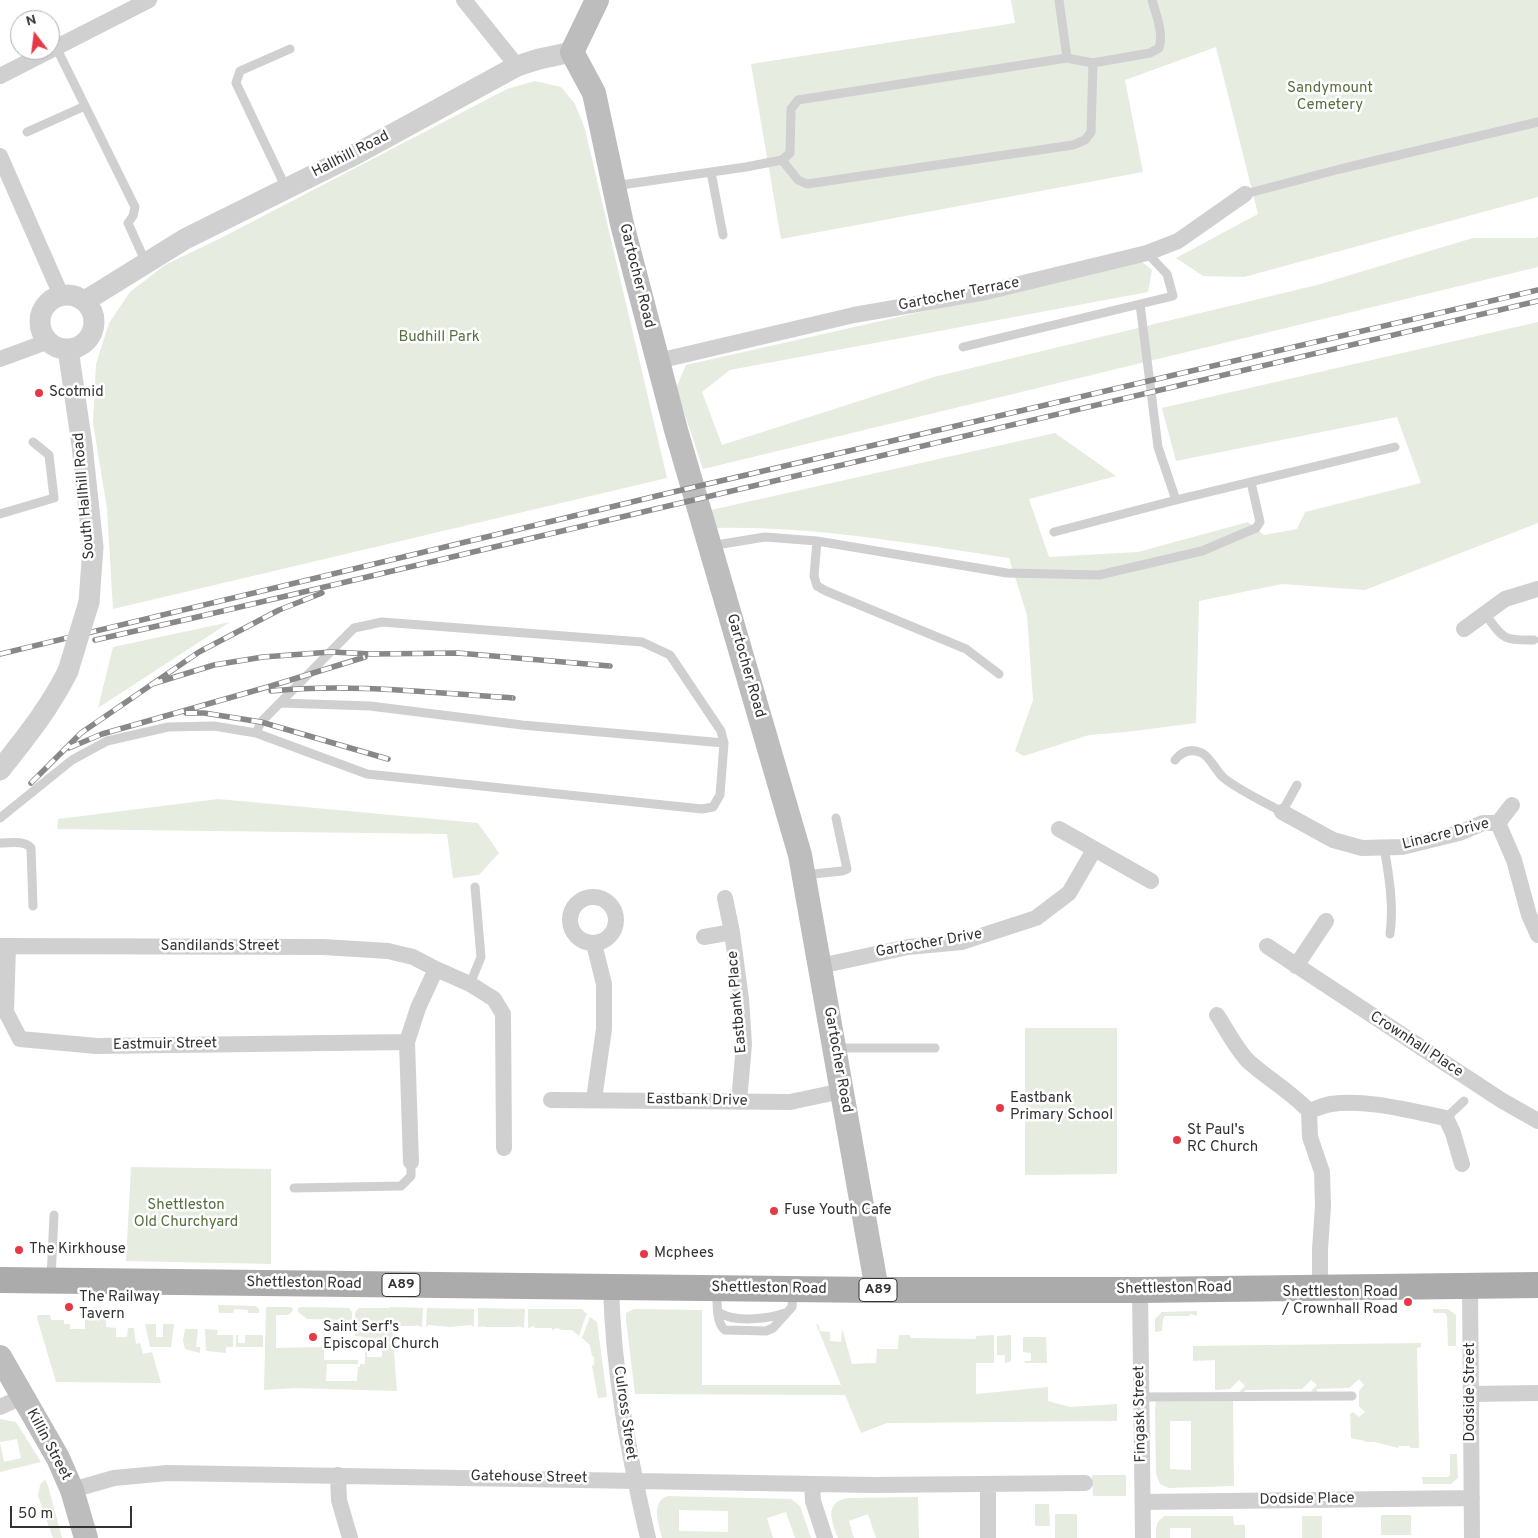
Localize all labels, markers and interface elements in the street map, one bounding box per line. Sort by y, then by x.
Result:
north arrow [10,10,60,60]
text: N [24,11,38,31]
park label: Sandymount Cemetery [1287,80,1373,115]
street label: Hallhill Road [309,128,393,182]
street label: Gartocher Road [614,222,658,330]
street label: Gartocher Terrace [897,274,1021,316]
park label: Budhill Park [398,329,480,347]
place label: Scotmid [49,384,104,402]
marker: Scotmid [33,387,45,399]
street label: South Hallhill Road [70,432,100,560]
street label: Gartocher Road [722,612,768,720]
street label: Linacre Drive [1401,816,1491,854]
street label: Gartocher Drive [874,926,984,962]
street label: Sandilands Street [161,938,279,956]
street label: Eastbank Place [725,950,751,1054]
street label: Gartocher Road [819,1006,855,1114]
street label: Crownhall Place [1366,1008,1466,1082]
street label: Eastmuir Street [113,1035,217,1055]
place label: Eastbank Primary School [1010,1090,1113,1125]
street label: Eastbank Drive [646,1091,748,1111]
marker: Eastbank Primary School [994,1102,1006,1114]
place label: St Paul's RC Church [1187,1122,1258,1157]
marker: St Paul's RC Church [1171,1134,1183,1146]
park label: Shettleston Old Churchyard [134,1197,238,1232]
place label: Fuse Youth Cafe [784,1202,891,1220]
marker: Fuse Youth Cafe [768,1205,780,1217]
place label: The Kirkhouse [29,1241,126,1259]
marker: The Kirkhouse [13,1244,25,1256]
place label: Mcphees [654,1245,714,1263]
marker: Mcphees [638,1248,650,1260]
street label: Shettleston Road [246,1274,362,1294]
road number: A89 [382,1274,420,1296]
road number: A89 [859,1278,897,1302]
street label: Shettleston Road [711,1279,827,1299]
street label: Shettleston Road [1116,1279,1232,1299]
place label: Shettleston Road / Crownhall Road [1282,1284,1398,1319]
place label: The Railway Tavern [79,1289,160,1324]
marker: Shettleston Road / Crownhall Road [1402,1296,1414,1308]
marker: The Railway Tavern [63,1301,75,1313]
place label: Saint Serf's Episcopal Church [323,1319,439,1354]
marker: Saint Serf's Episcopal Church [307,1331,319,1343]
street label: Dodside Street [1462,1342,1480,1442]
street label: Culross Street [609,1365,639,1461]
street label: Fingask Street [1131,1365,1151,1463]
street label: Killin Street [22,1406,74,1484]
street label: Gatehouse Street [470,1468,588,1488]
street label: Dodside Place [1259,1490,1355,1510]
scale bar [12,1496,135,1528]
text: 50 m [18,1505,53,1524]

